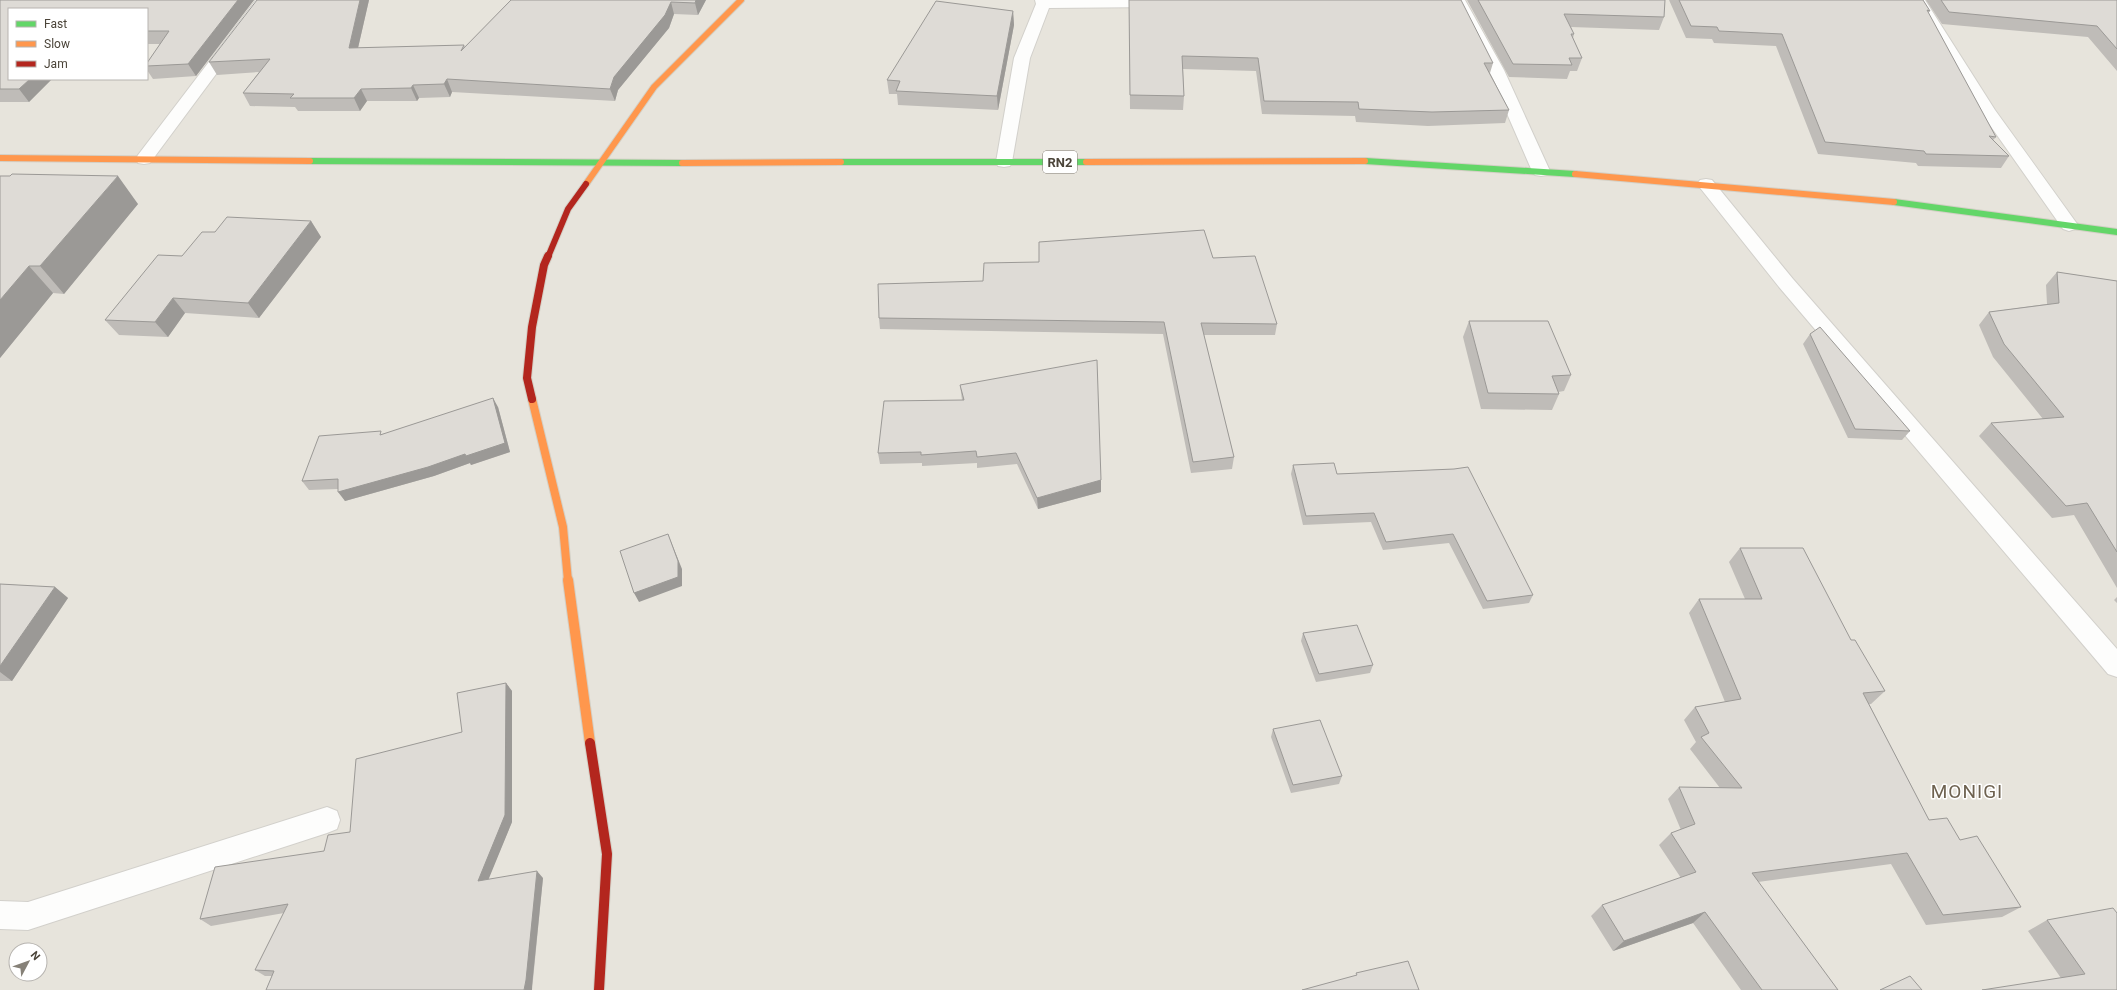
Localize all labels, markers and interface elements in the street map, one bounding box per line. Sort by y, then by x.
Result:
legend [8,8,148,80]
text: Fast [44,17,67,31]
text: Slow [44,37,70,51]
text: Jam [44,57,68,71]
road number: RN2 [1043,151,1077,173]
district label: MONIGI [1931,780,2003,803]
north arrow [8,942,48,982]
text: N [28,949,43,963]

